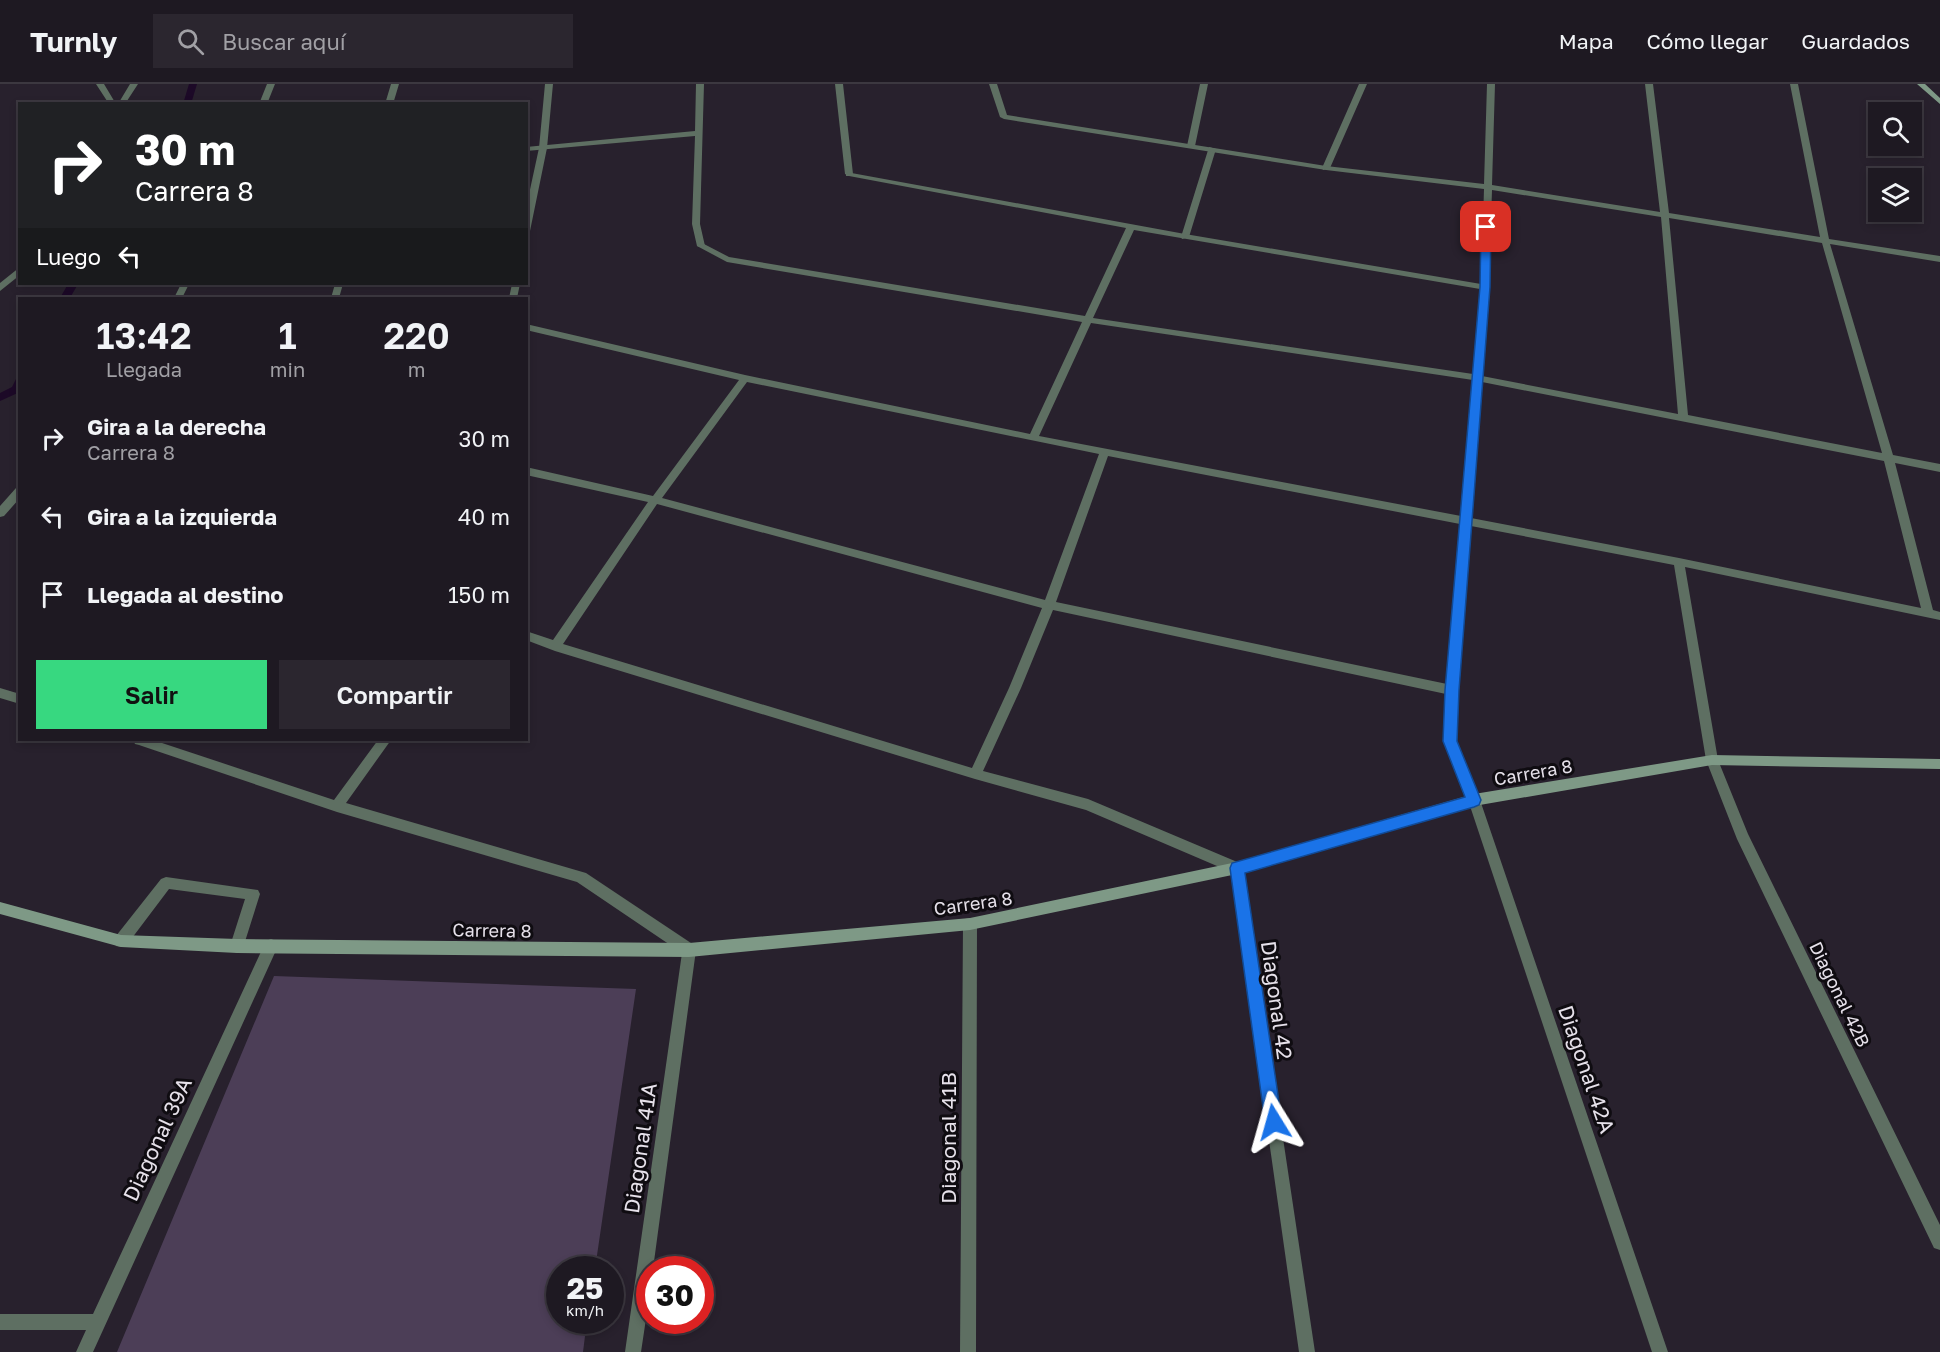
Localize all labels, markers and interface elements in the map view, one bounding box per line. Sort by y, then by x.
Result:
search box [153,14,573,68]
text: Turnly [30,25,117,58]
icon: search [174,25,207,58]
text: Buscar aquí [222,28,346,55]
text: Mapa [1559,28,1614,54]
text: Cómo llegar [1647,28,1768,54]
text: Guardados [1801,28,1910,54]
map controls [1868,102,1922,222]
button: search [1868,102,1922,156]
text: 30 m [135,124,235,174]
icon: right [36,126,114,204]
button: layers [1868,168,1922,222]
text: Carrera 8 [135,175,254,207]
pin [1460,201,1511,252]
icon: arrive [1469,210,1502,243]
icon: left [113,240,146,273]
text: Luego [36,243,101,270]
text: 13:42 [96,314,192,357]
text: 1 [278,314,297,357]
text: 220 [384,314,450,357]
text: Llegada [106,357,182,381]
text: min [270,357,305,381]
text: m [408,357,425,381]
text: Gira a la derecha [87,413,266,440]
icon: right [36,422,69,455]
text: 30 m [459,425,510,452]
text: Carrera 8 [87,440,175,464]
icon: left [36,500,69,533]
text: Gira a la izquierda [87,503,277,530]
text: 40 m [458,503,510,530]
icon: arrive [36,578,69,611]
text: Llegada al destino [87,581,284,608]
text: 150 m [448,581,510,608]
button: Salir [36,660,267,729]
button: Compartir [279,660,510,729]
street label: Carrera 8 [1492,754,1574,790]
street label: Carrera 8 [932,887,1014,919]
street label: Carrera 8 [452,918,532,942]
street label: Diagonal 42B [1805,938,1875,1050]
street label: Diagonal 42 [1256,939,1298,1061]
street label: Diagonal 42A [1553,1002,1621,1136]
street label: Diagonal 41B [935,1072,961,1204]
street label: Diagonal 39A [117,1073,197,1205]
street label: Diagonal 41A [618,1081,662,1215]
position arrow [1242,1090,1306,1154]
speed limit sign: 30 [636,1256,714,1334]
text: 25 [567,1270,603,1306]
text: km/h [566,1301,604,1319]

